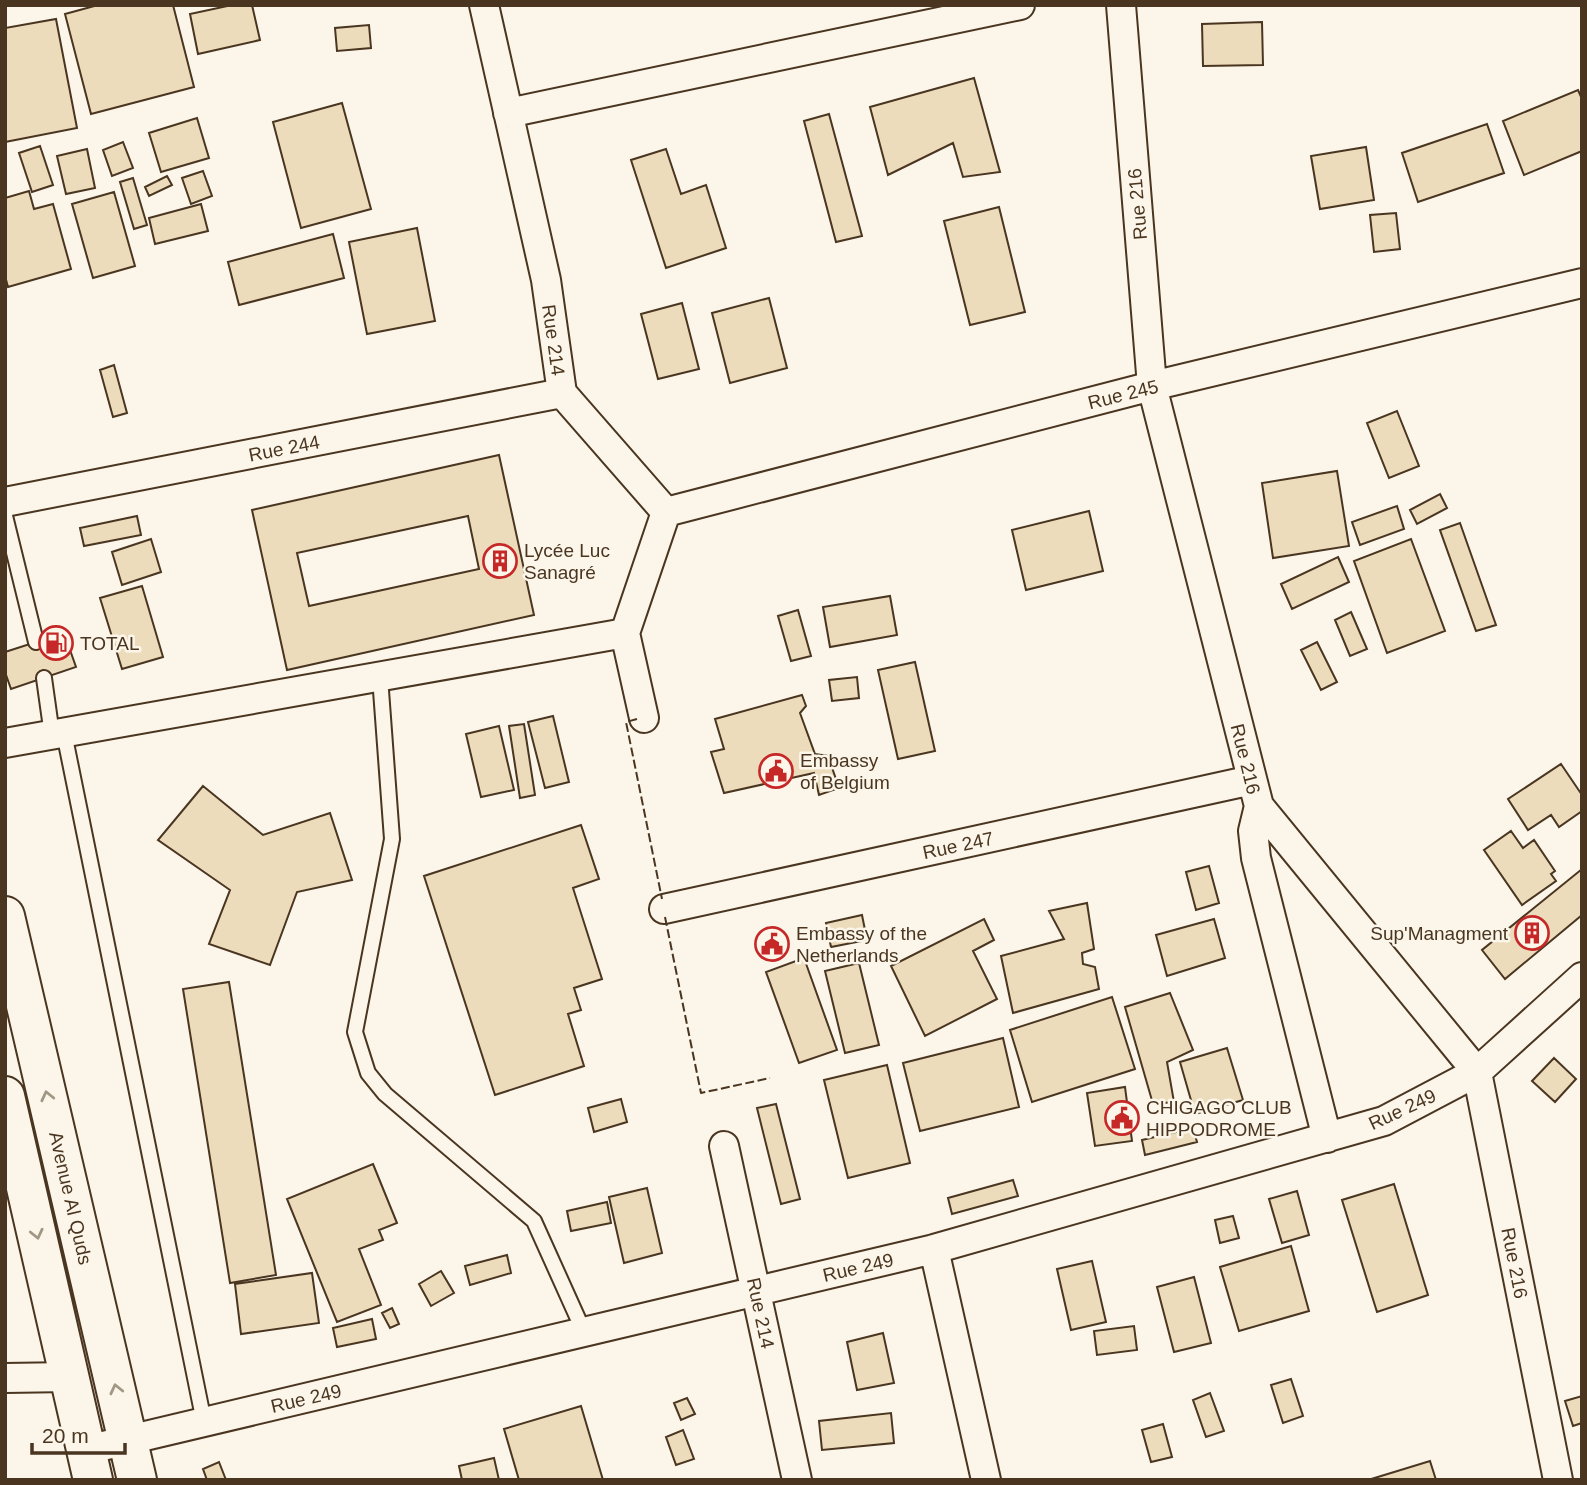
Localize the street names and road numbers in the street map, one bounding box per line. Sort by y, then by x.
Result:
street label: Rue 216 [1124,167,1151,241]
street label: Rue 214 [538,303,569,378]
street label: Rue 245 [1086,376,1161,413]
street label: Rue 244 [247,431,322,466]
street label: Rue 216 [1227,722,1264,797]
street label: Rue 247 [921,828,995,863]
street label: Rue 249 [1365,1085,1439,1134]
street label: Avenue Al Quds [45,1130,96,1267]
street label: Rue 216 [1497,1226,1532,1300]
street label: Rue 249 [821,1249,895,1286]
street label: Rue 214 [743,1276,778,1351]
street label: Rue 249 [269,1380,343,1417]

